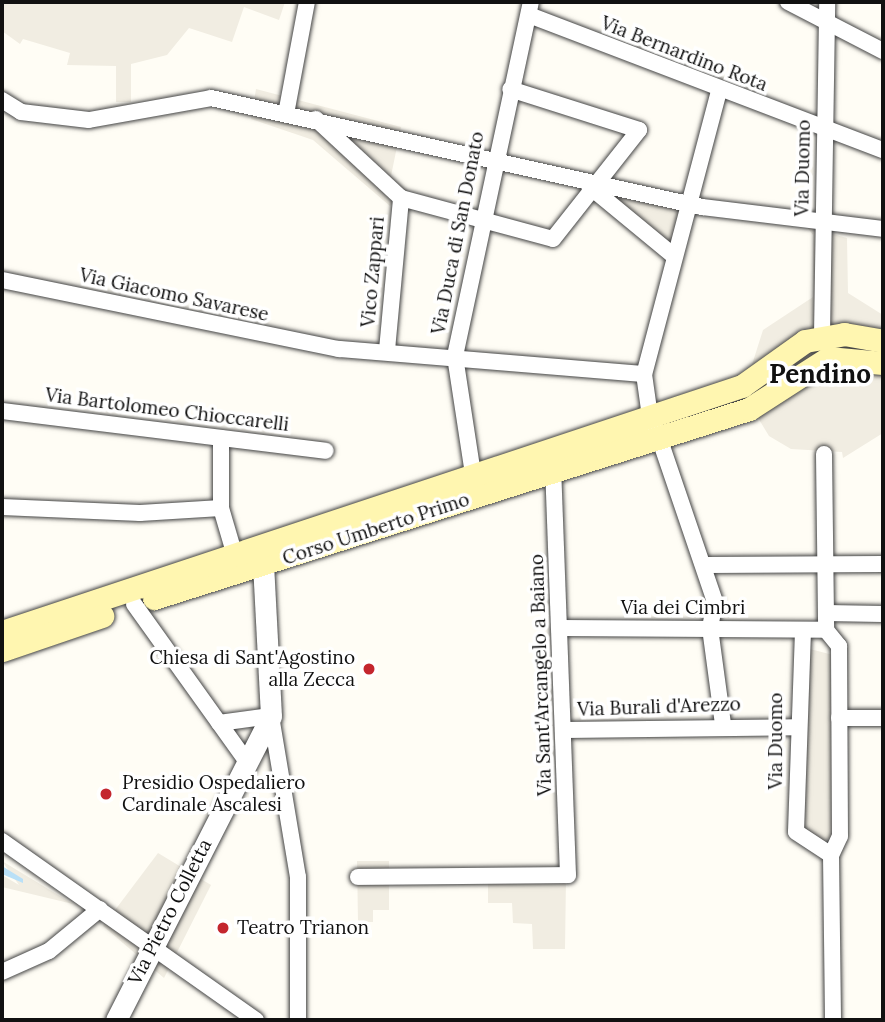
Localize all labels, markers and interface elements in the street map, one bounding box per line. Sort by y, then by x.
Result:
street label: Via Bernardino Rota [598,12,770,96]
street label: Via Duomo [791,119,815,217]
street label: Via Duca di San Donato [427,130,489,336]
street label: Vico Zappari [357,216,389,328]
street label: Via Giacomo Savarese [77,264,271,326]
district label: Pendino [769,358,871,390]
street label: Via Bartolomeo Chioccarelli [44,384,290,436]
street label: Corso Umberto Primo [280,488,472,570]
street label: Via Sant'Arcangelo a Baiano [525,554,557,796]
street label: Via dei Cimbri [621,597,745,619]
place label: Chiesa di Sant'Agostino alla Zecca [150,647,355,691]
marker: Chiesa di Sant'Agostino alla Zecca [361,661,377,677]
street label: Via Burali d'Arezzo [577,693,741,721]
street label: Via Duomo [765,693,787,789]
place label: Presidio Ospedaliero Cardinale Ascalesi [122,772,305,816]
marker: Presidio Ospedaliero Cardinale Ascalesi [96,784,116,804]
street label: Via Pietro Colletta [123,835,217,989]
place label: Teatro Trianon [237,917,369,939]
marker: Teatro Trianon [215,920,231,936]

